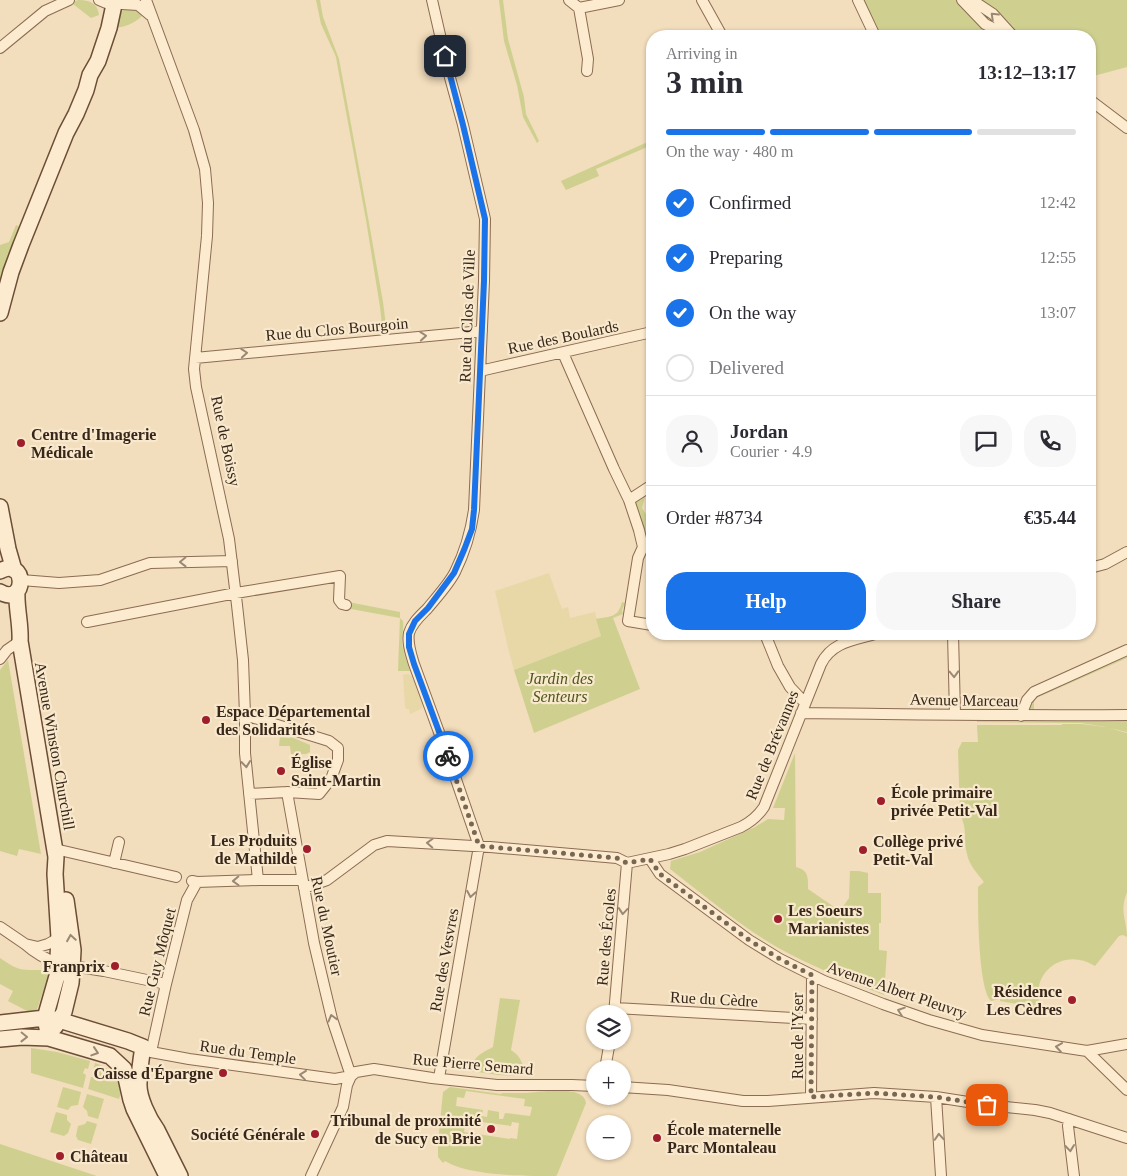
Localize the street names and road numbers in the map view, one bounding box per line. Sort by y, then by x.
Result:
street label: Rue du Clos de Ville [456,249,478,383]
street label: Rue du Clos Bourgoin [265,314,409,345]
street label: Rue des Boulards [506,317,620,357]
street label: Rue de Boissy [207,394,244,488]
street label: Avenue Winston Churchill [32,661,78,832]
street label: Rue de Brévannes [742,688,802,802]
street label: Avenue Marceau [910,691,1018,709]
street label: Rue du Moutier [308,875,346,978]
street label: Rue des Écoles [592,887,619,986]
street label: Rue Guy Môquet [135,906,180,1018]
street label: Rue des Vesvres [427,907,461,1013]
street label: Avenue Albert Pleuvry [825,958,969,1023]
street label: Rue du Cèdre [670,988,758,1010]
street label: Rue de l'Yser [789,992,806,1079]
street label: Rue du Temple [199,1037,297,1068]
street label: Rue Pierre Semard [412,1050,534,1078]

